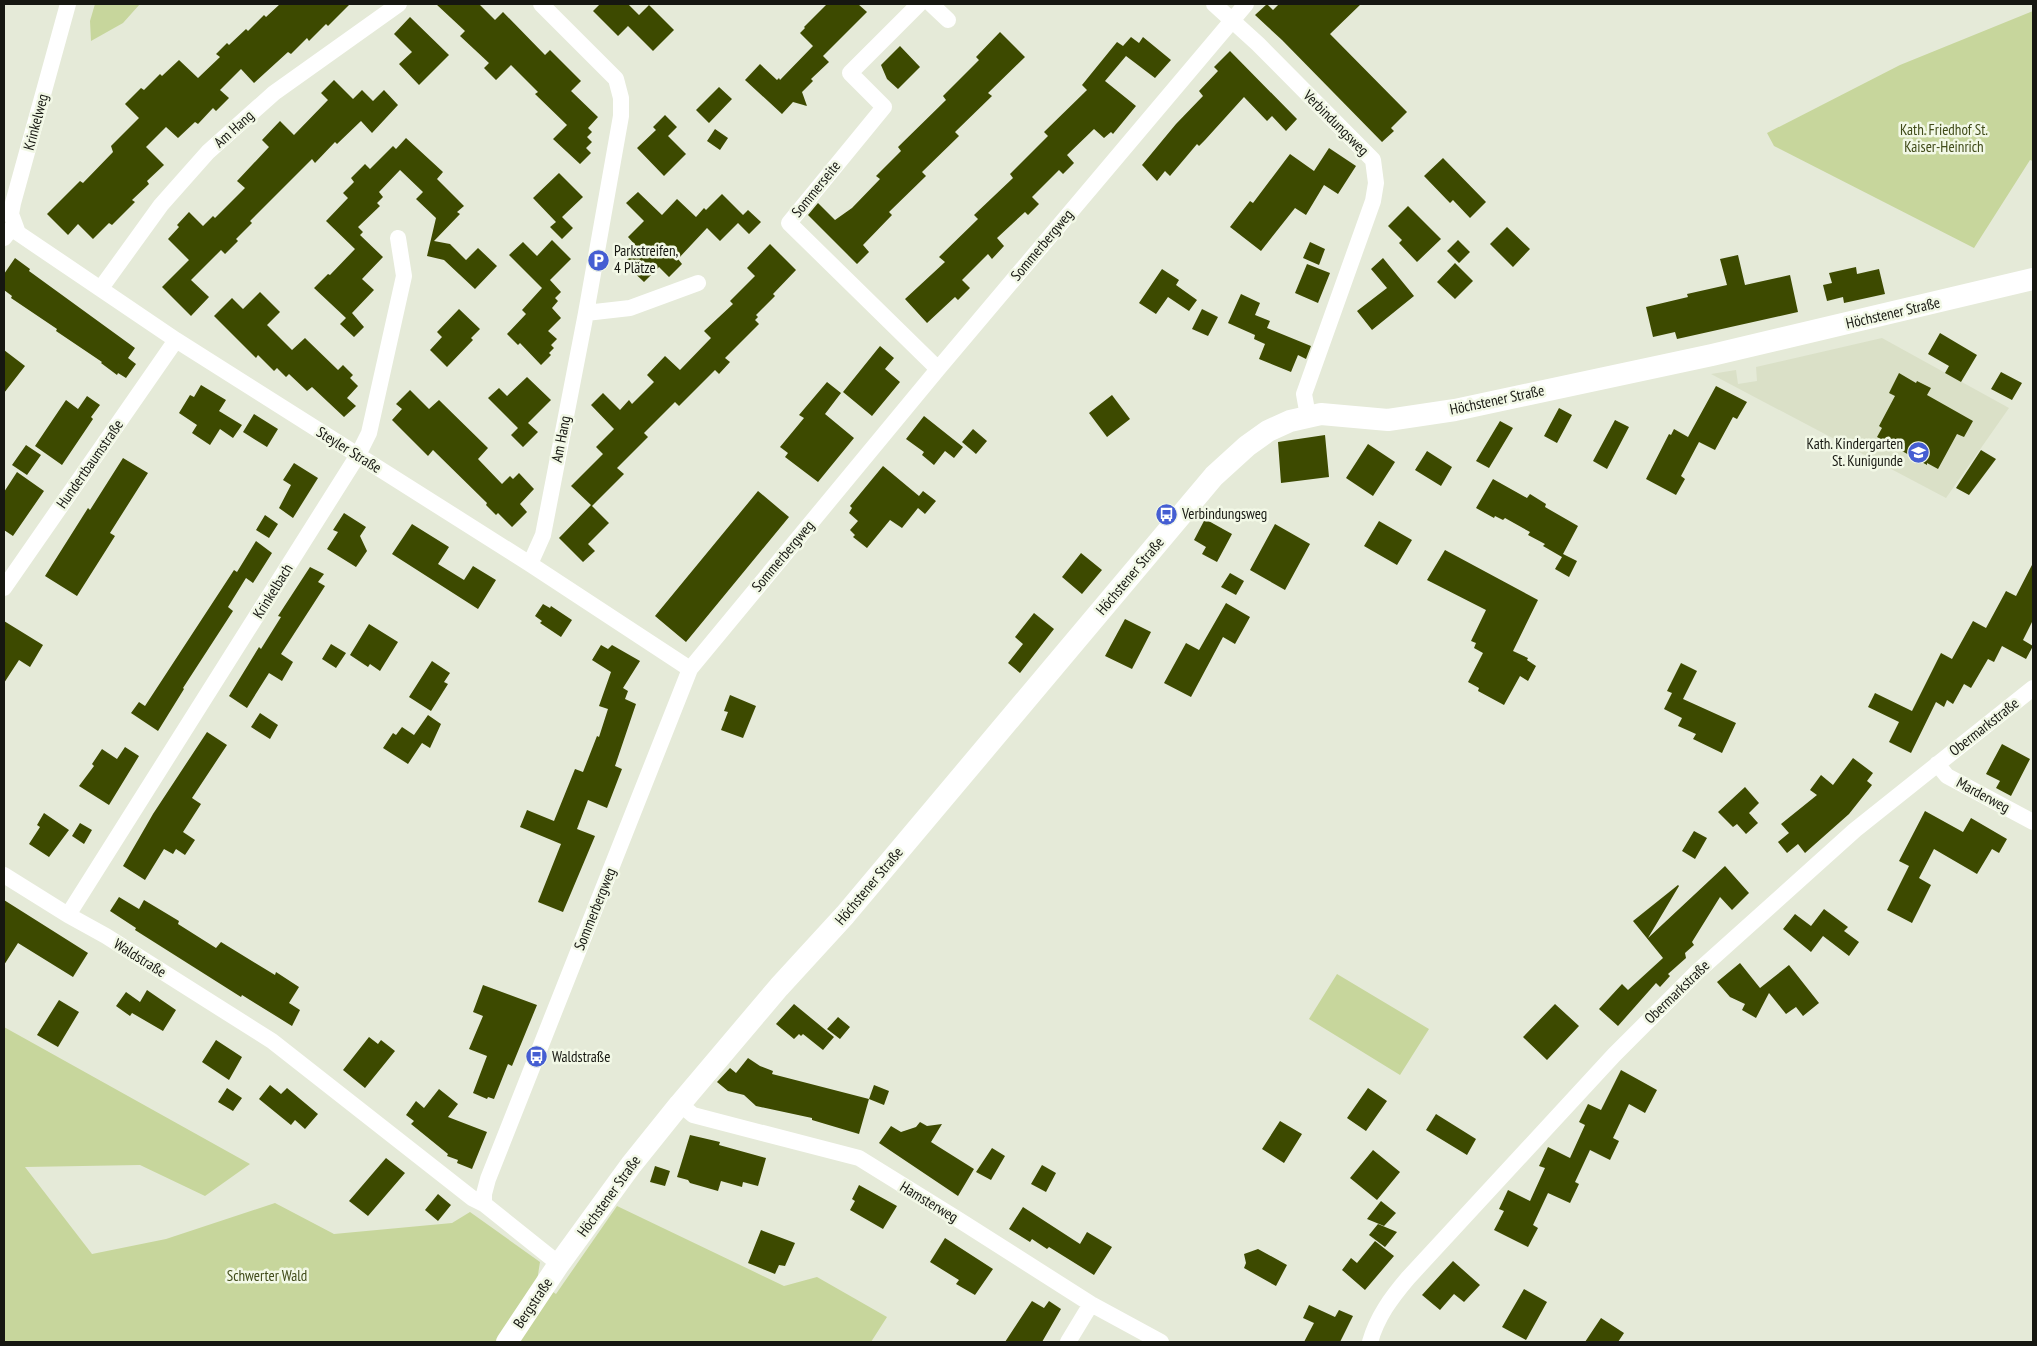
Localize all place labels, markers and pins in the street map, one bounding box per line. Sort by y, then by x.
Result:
place label: Parkstreifen, 4 Plätze [614,241,679,277]
parking icon: Parkstreifen, 4 Plätze [586,248,610,272]
place label: Kath. Kindergarten St. Kunigunde [1807,434,1903,470]
school or university icon: Kath. Kindergarten St. Kunigunde [1907,441,1931,465]
bus stop icon: Verbindungsweg [1154,502,1178,526]
place label: Verbindungsweg [1181,504,1267,523]
bus stop icon: Waldstraße [524,1045,548,1069]
place label: Waldstraße [552,1047,610,1066]

